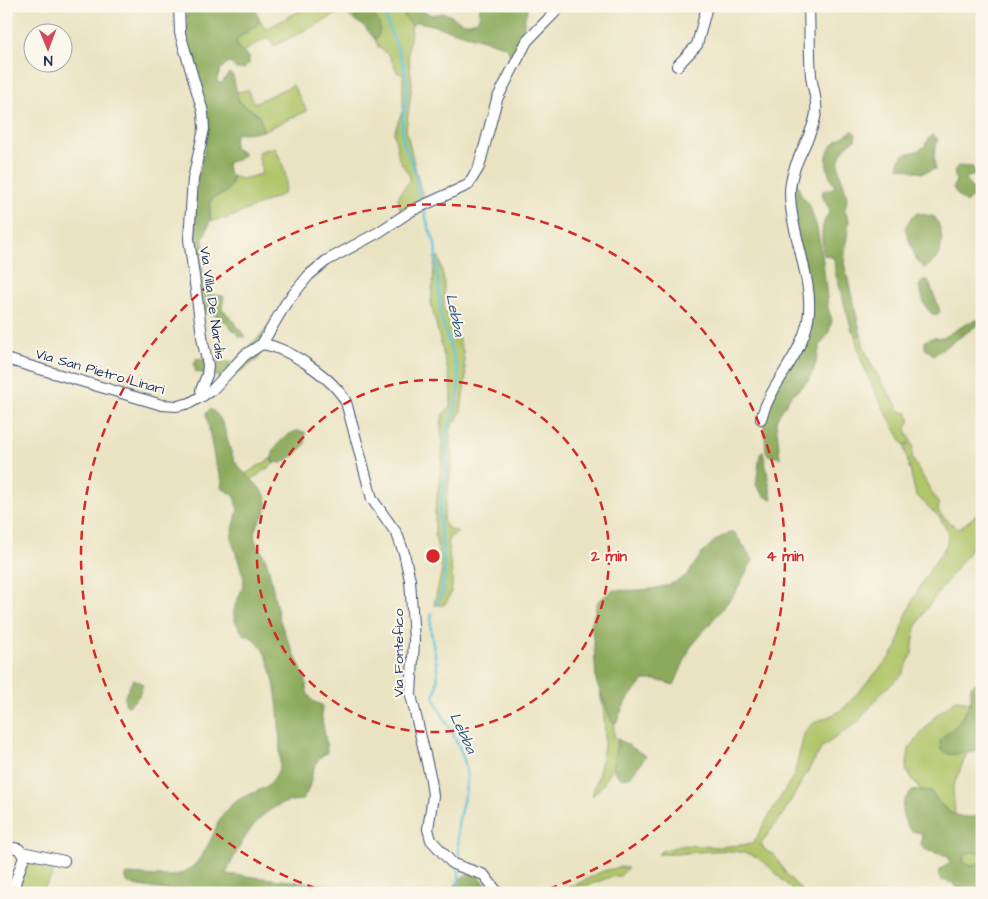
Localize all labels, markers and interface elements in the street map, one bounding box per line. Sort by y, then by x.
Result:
north arrow [22,22,72,72]
text: N [43,50,53,70]
street label: Via Villa De Nardis [194,245,230,361]
water label: Lebba [440,292,470,340]
street label: Via San Pietro Linari [33,344,167,400]
text: 2 min [590,546,628,567]
text: 4 min [766,546,804,567]
centre of rings [424,547,442,565]
street label: Via Fontefico [389,609,409,697]
water label: Lebba [444,709,482,758]

